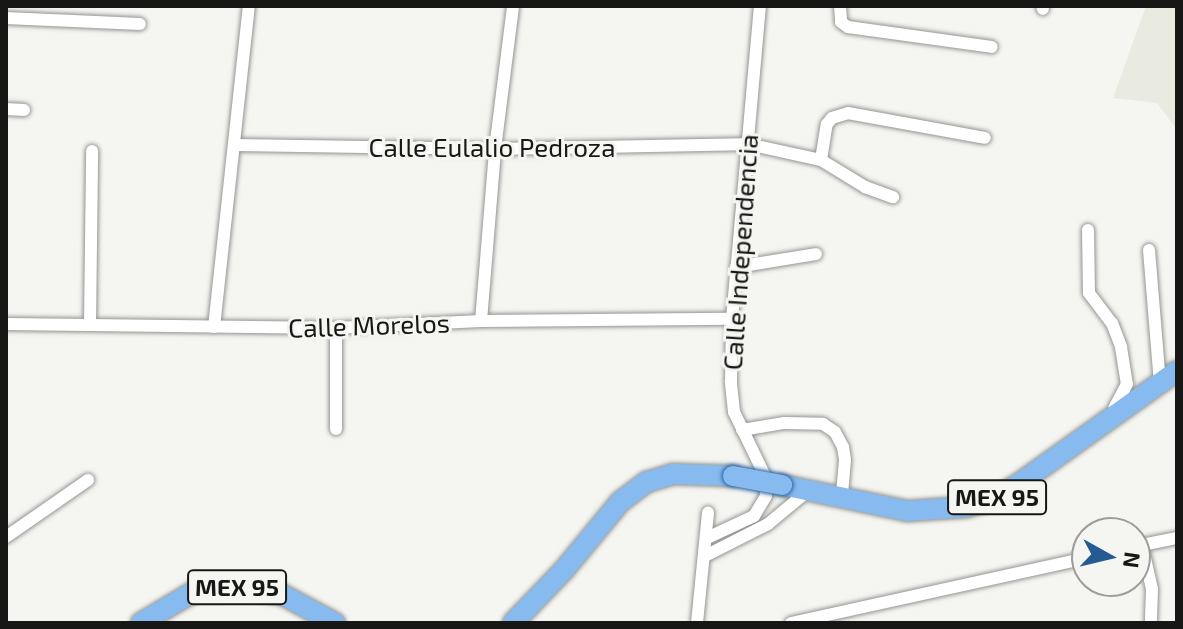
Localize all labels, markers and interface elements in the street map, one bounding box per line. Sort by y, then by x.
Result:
street label: Calle Eulalio Pedroza [369,131,615,163]
street label: Calle Independencia [716,133,764,371]
street label: Calle Morelos [288,307,450,343]
road number: MEX 95 [947,477,1047,517]
north arrow [1071,517,1151,597]
text: N [1119,550,1147,570]
road number: MEX 95 [187,567,287,607]

